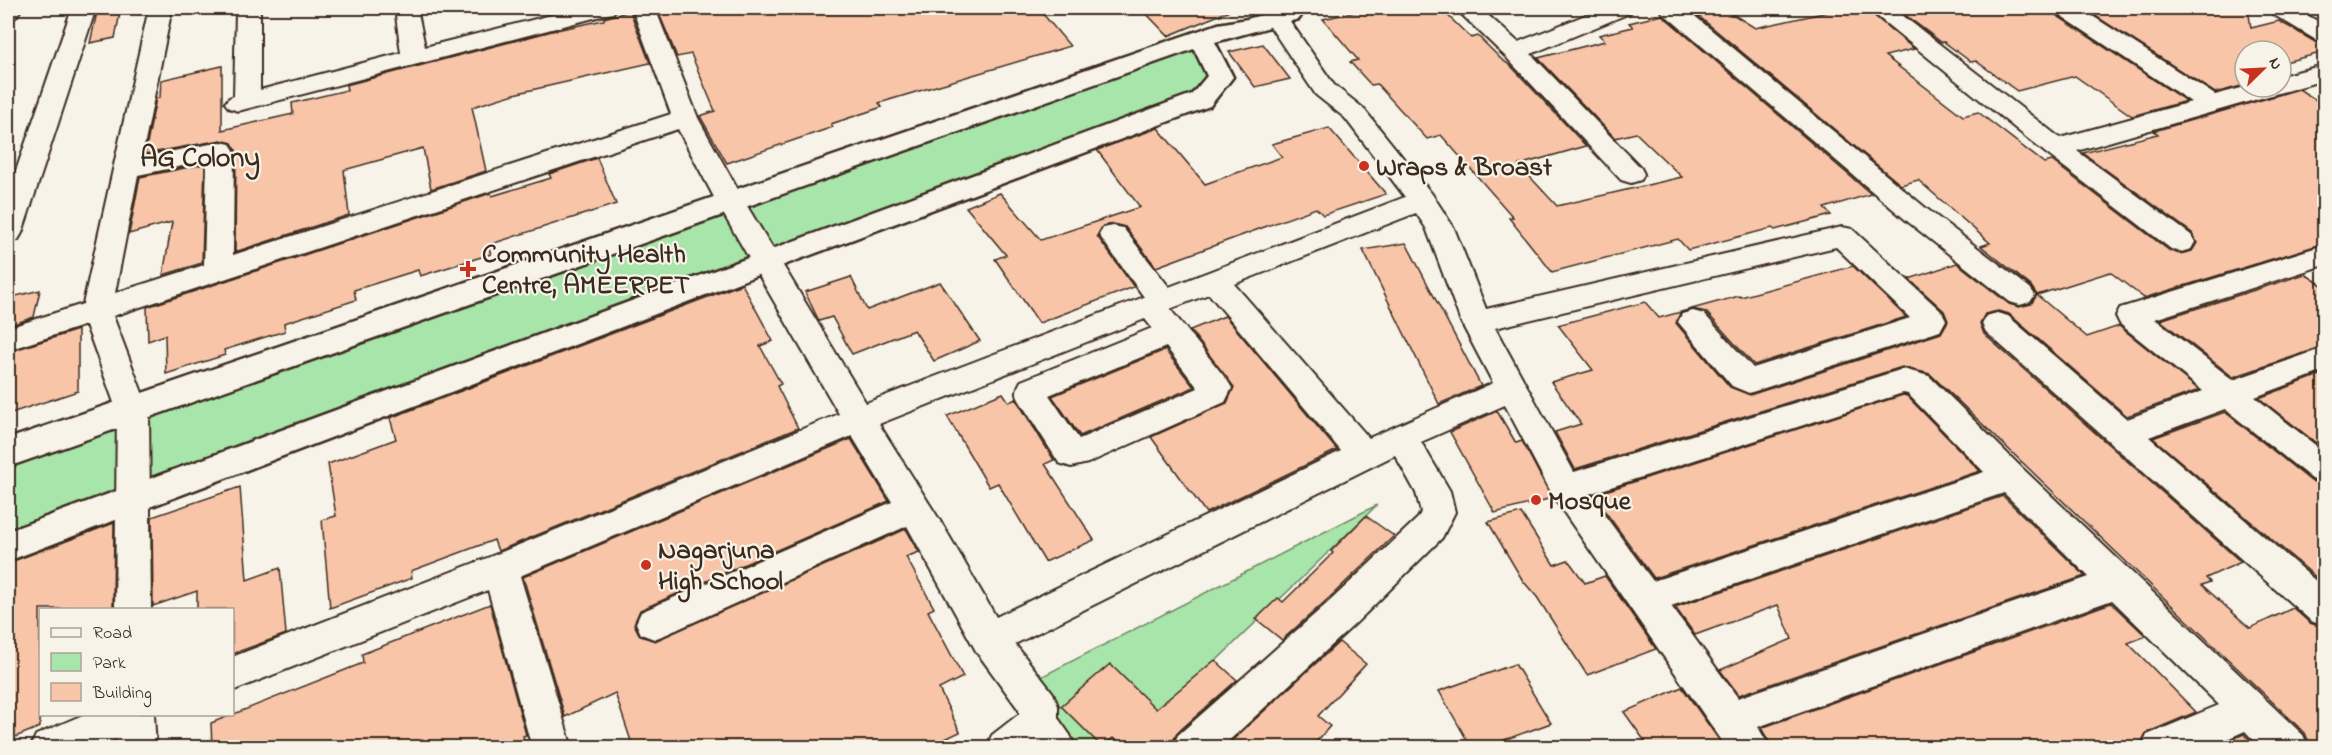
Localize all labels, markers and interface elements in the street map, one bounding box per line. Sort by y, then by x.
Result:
north arrow [2233,39,2293,99]
text: N [2262,54,2288,74]
district label: AG Colony [140,139,260,180]
place label: Wraps & Broast [1376,149,1553,188]
marker: Wraps & Broast [1357,159,1371,173]
place label: Community Health Centre, AMEERPET [482,236,690,306]
marker: Community Health Centre, AMEERPET [459,260,477,278]
place label: Mosque [1548,483,1632,522]
marker: Mosque [1529,493,1543,507]
place label: Nagarjuna High School [658,532,783,603]
marker: Nagarjuna High School [639,558,653,572]
legend [39,608,234,716]
text: Road [93,621,132,647]
text: Park [93,651,126,677]
text: Building [92,681,152,708]

